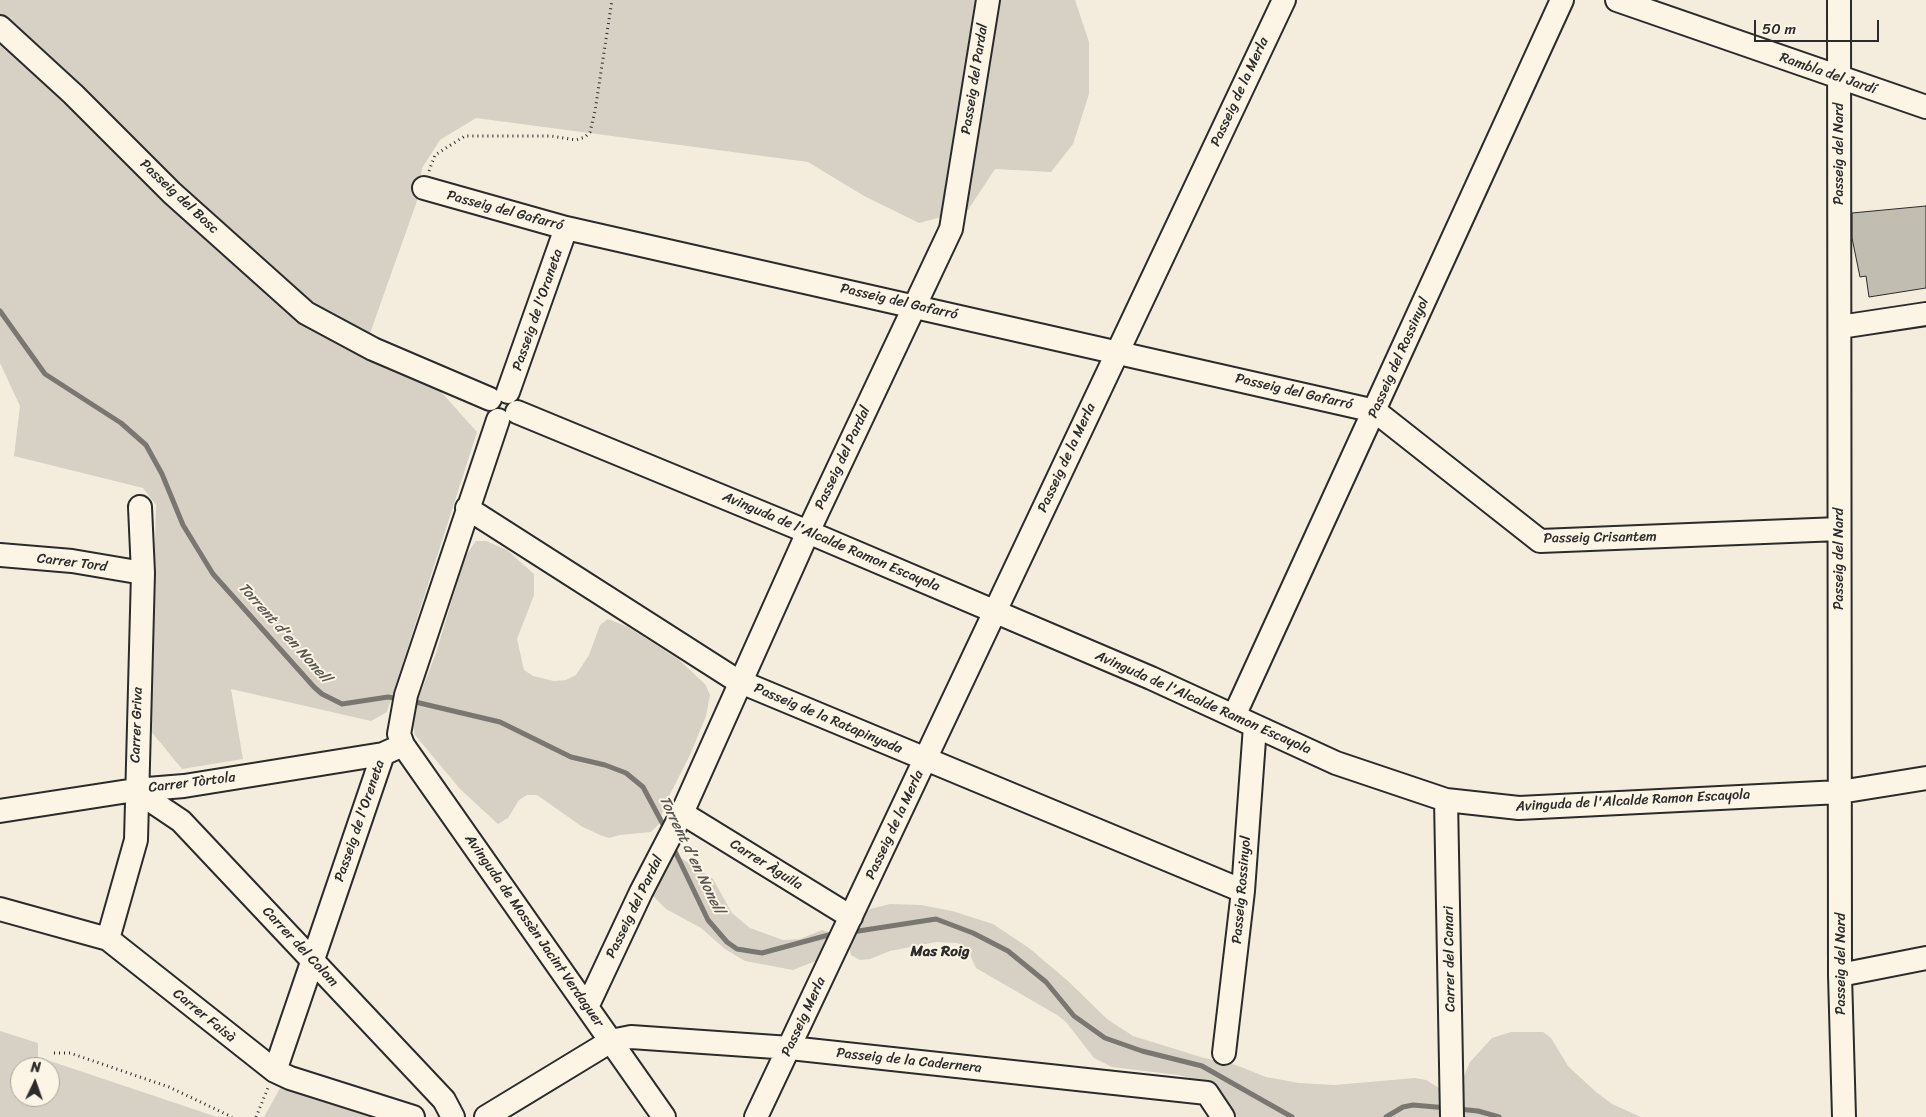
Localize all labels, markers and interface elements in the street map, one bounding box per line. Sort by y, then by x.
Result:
scale bar [1756,10,1881,42]
text: 50 m [1762,16,1796,42]
street label: Passeig del Pardal [958,22,992,136]
street label: Passeig de la Merla [1207,35,1273,149]
street label: Rambla del Jardí [1777,50,1879,98]
street label: Passeig del Nard [1831,103,1847,205]
street label: Passeig del Bosc [136,156,222,238]
street label: Passeig del Gafarró [445,187,565,235]
street label: Passeig de l'Oraneta [509,247,567,373]
street label: Passeig del Gafarró [839,280,959,324]
street label: Passeig del Rossinyol [1365,295,1433,421]
street label: Passeig del Gafarró [1234,370,1354,414]
street label: Passeig de la Merla [1034,401,1100,515]
street label: Passeig del Pardal [812,404,874,512]
street label: Avinguda de l'Alcalde Ramon Escayola [720,488,942,596]
street label: Passeig del Nard [1831,508,1847,610]
street label: Passeig Crisantem [1543,529,1657,547]
street label: Carrer Tord [36,550,108,576]
water label: Torrent d'en Nonell [234,579,334,687]
street label: Avinguda de l'Alcalde Ramon Escayola [1092,648,1314,758]
street label: Passeig de la Ratapinyada [751,680,905,758]
street label: Carrer Griva [127,687,147,763]
street label: Passeig de l'Oreneta [331,758,389,884]
street label: Passeig de la Merla [862,768,928,882]
street label: Carrer Tòrtola [148,769,236,797]
street label: Avinguda de l'Alcalde Ramon Escayola [1515,786,1751,816]
water label: Torrent d'en Nonell [655,793,727,917]
street label: Avinguda de Mossèn Jacint Verdaguer [461,832,607,1030]
street label: Passeig Rossinyol [1229,835,1255,945]
street label: Carrer Àguila [727,836,805,894]
street label: Passeig del Pardal [603,853,667,961]
street label: Carrer del Colom [258,903,342,991]
street label: Carrer del Canari [1441,906,1459,1012]
street label: Passeig del Nard [1833,913,1849,1015]
district label: Mas Roig [910,943,970,961]
street label: Passeig Merla [778,975,830,1059]
street label: Carrer Faisà [169,986,239,1046]
street label: Passeig de la Cadernera [835,1045,983,1077]
text: N [30,1055,41,1080]
north arrow [10,1057,60,1107]

